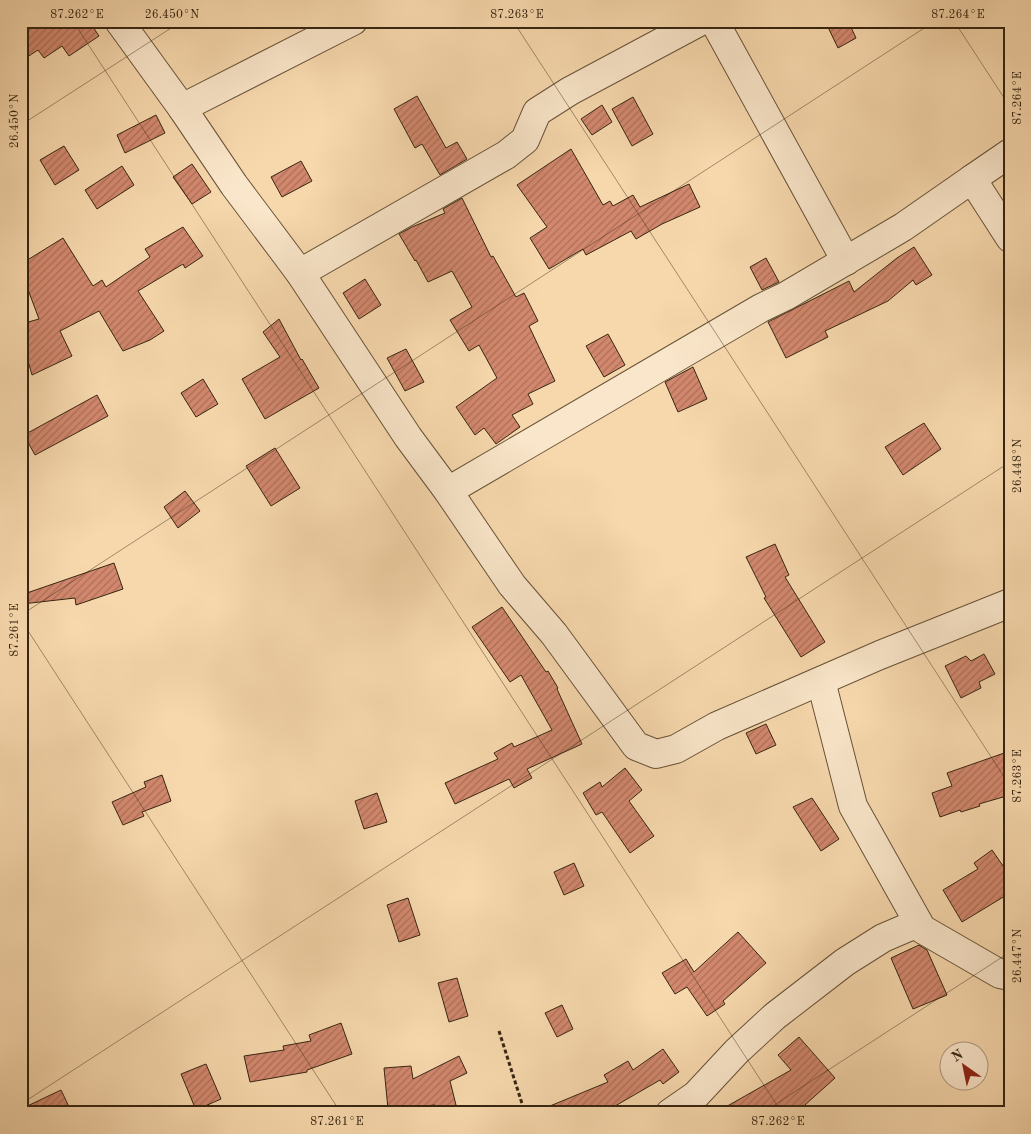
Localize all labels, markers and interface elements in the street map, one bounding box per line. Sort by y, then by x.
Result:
text: 26.450°N [145,8,199,21]
text: 87.262°E [50,9,104,21]
text: 87.263°E [490,9,544,21]
text: 87.264°E [931,9,985,21]
text: 87.264°E [1012,71,1024,125]
text: 26.450°N [8,94,21,148]
text: 26.448°N [1012,439,1024,493]
text: 87.261°E [9,603,21,657]
text: 87.263°E [1012,749,1024,803]
text: 26.447°N [1012,929,1024,983]
north arrow [938,1042,988,1092]
text: N [949,1047,966,1065]
text: 87.261°E [310,1116,364,1128]
text: 87.262°E [751,1116,805,1128]

